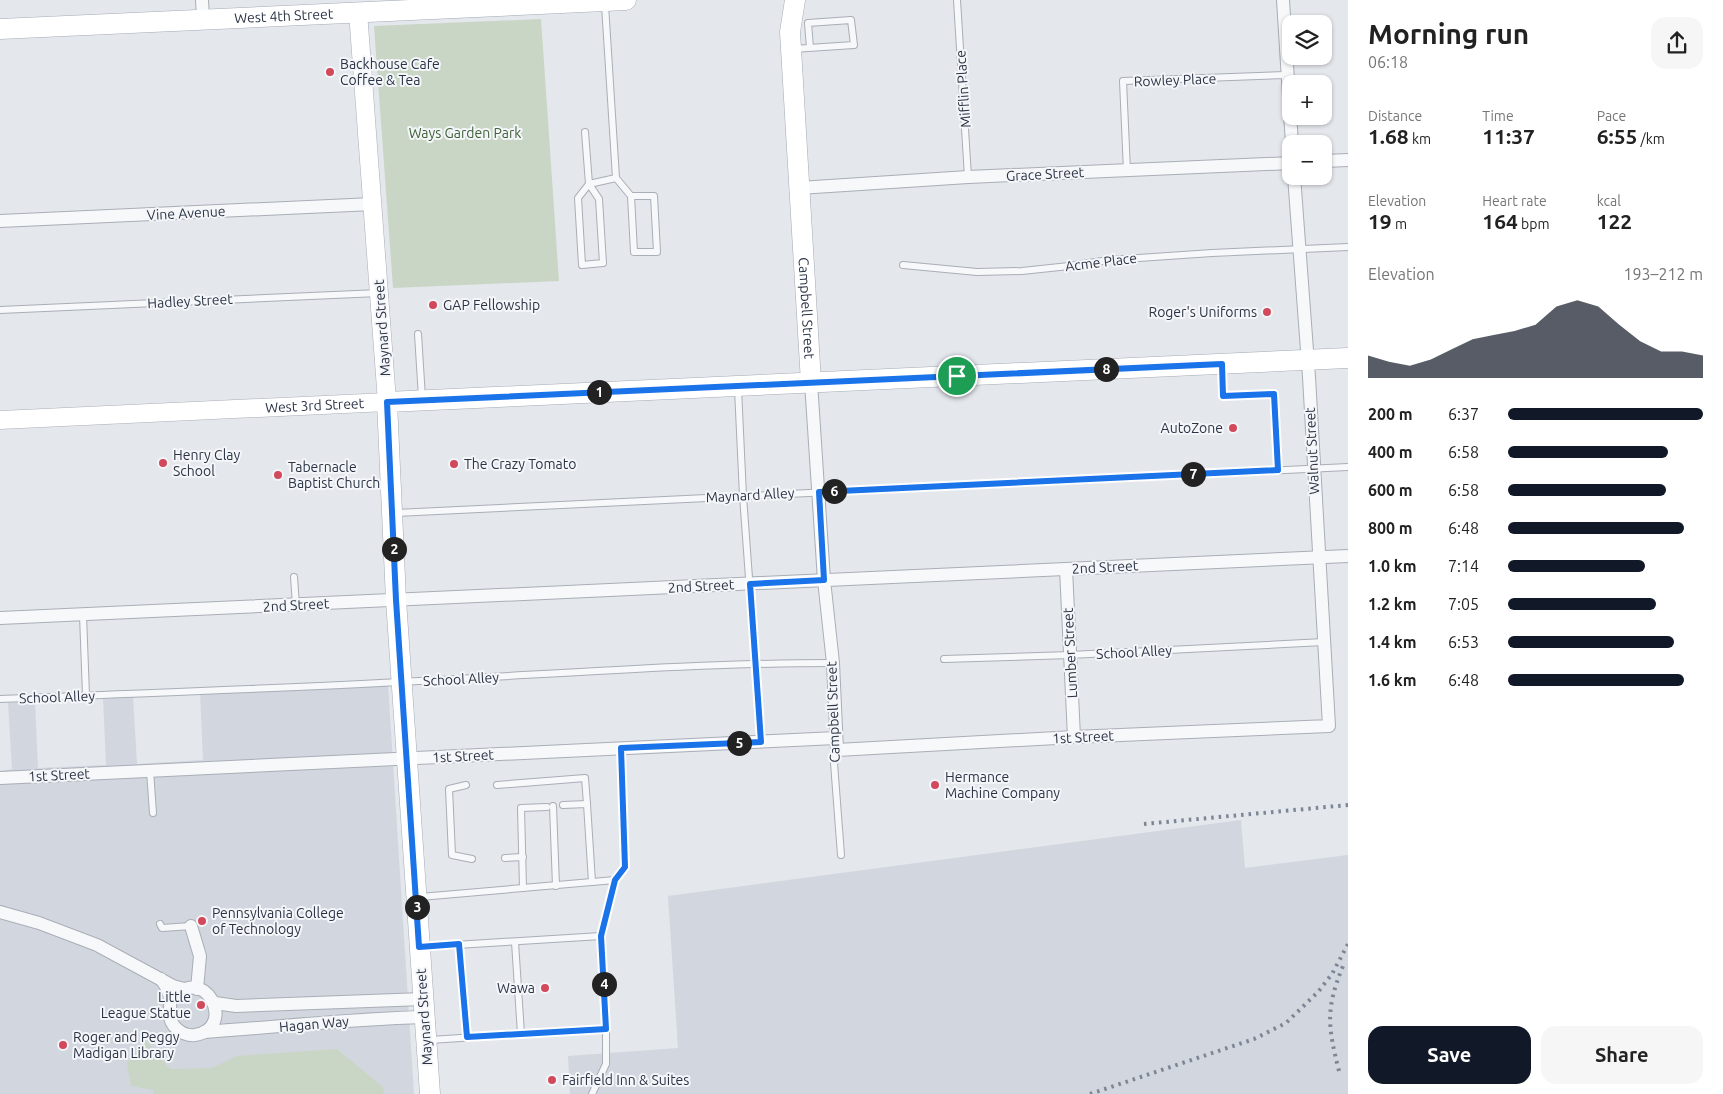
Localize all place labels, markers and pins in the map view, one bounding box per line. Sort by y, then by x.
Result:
place label: Backhouse Cafe Coffee & Tea [340,56,440,88]
marker: Backhouse Cafe Coffee & Tea [324,66,336,78]
place label: GAP Fellowship [443,297,540,313]
marker: GAP Fellowship [427,299,439,311]
place label: Roger's Uniforms [1148,304,1257,320]
marker: Roger's Uniforms [1261,306,1273,318]
pin [936,355,978,397]
pin: 8 [1094,356,1118,382]
pin: 1 [586,380,612,404]
place label: AutoZone [1161,420,1223,436]
marker: AutoZone [1227,422,1239,434]
place label: Henry Clay School [173,447,241,479]
place label: The Crazy Tomato [464,456,576,472]
marker: Henry Clay School [157,457,169,469]
marker: The Crazy Tomato [448,458,460,470]
place label: Tabernacle Baptist Church [288,459,380,491]
pin: 7 [1180,462,1206,486]
marker: Tabernacle Baptist Church [272,469,284,481]
pin: 6 [822,478,846,504]
pin: 2 [382,536,406,562]
pin: 5 [726,730,752,756]
place label: Hermance Machine Company [945,769,1060,801]
marker: Hermance Machine Company [929,779,941,791]
pin: 3 [404,894,430,920]
place label: Pennsylvania College of Technology [212,905,344,937]
marker: Pennsylvania College of Technology [196,915,208,927]
pin: 4 [592,972,616,996]
place label: Wawa [497,980,535,996]
marker: Wawa [539,982,551,994]
place label: Little League Statue [101,989,191,1021]
marker: Little League Statue [195,999,207,1011]
place label: Roger and Peggy Madigan Library [73,1029,180,1061]
marker: Roger and Peggy Madigan Library [57,1039,69,1051]
place label: Fairfield Inn & Suites [562,1072,689,1088]
marker: Fairfield Inn & Suites [546,1074,558,1086]

